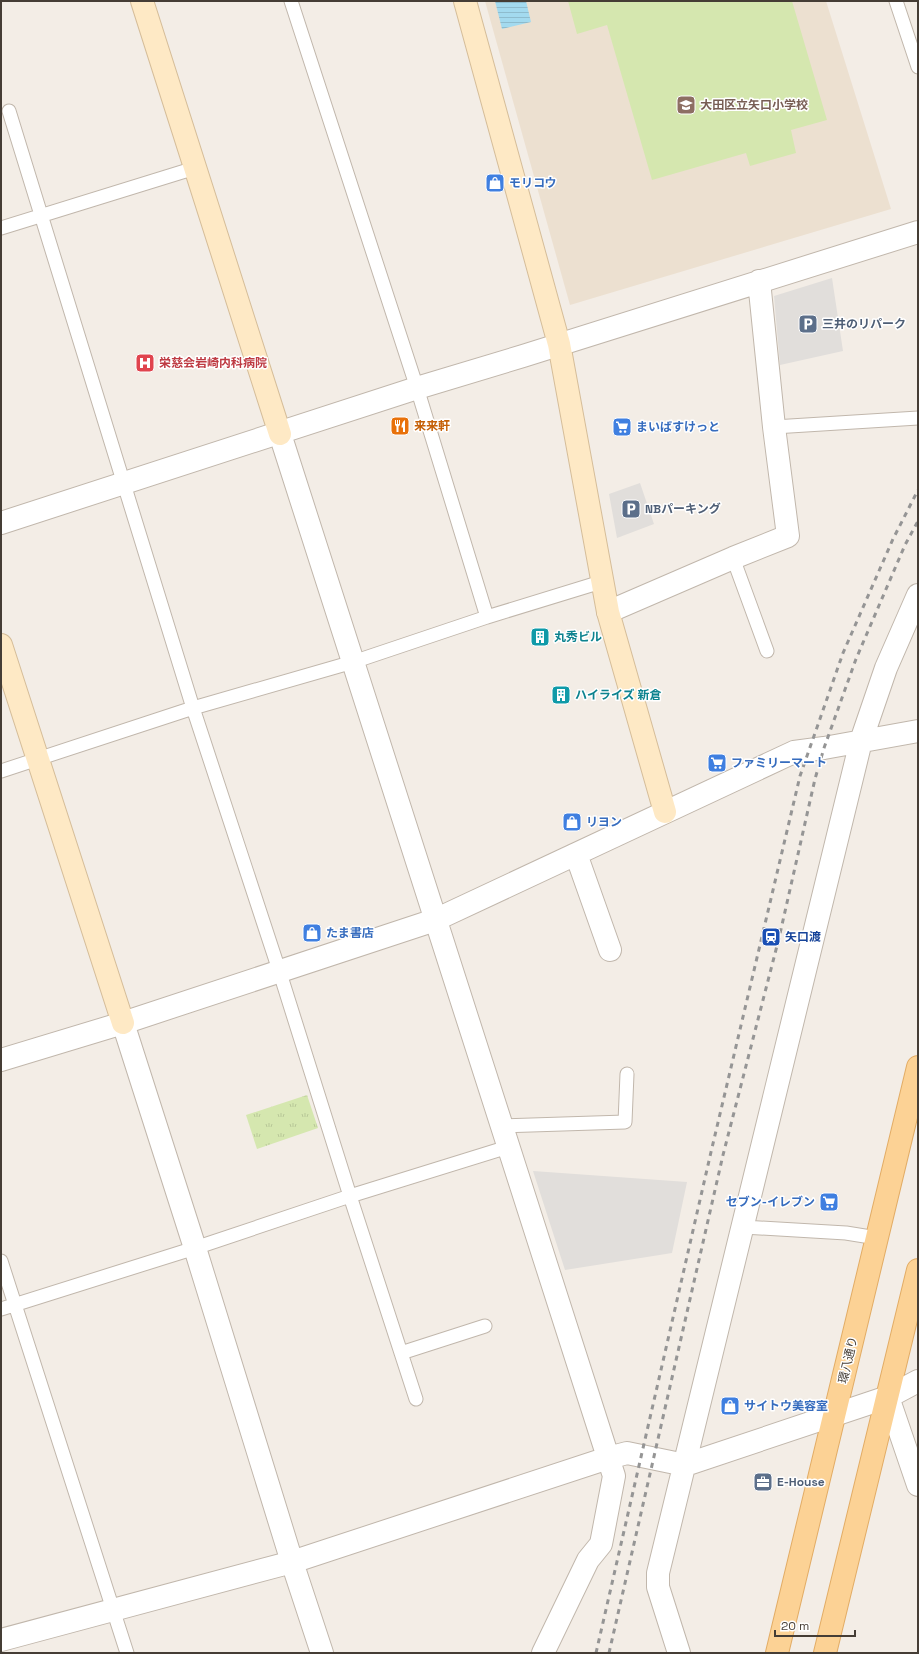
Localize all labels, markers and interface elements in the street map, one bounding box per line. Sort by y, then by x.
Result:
school or university icon: 大田区立矢口小学校 [675,94,697,116]
place label: 大田区立矢口小学校 [700,97,808,113]
shop icon: モリコウ [484,172,506,194]
place label: モリコウ [509,175,557,191]
parking icon: 三井のリパーク [797,313,819,335]
place label: 三井のリパーク [822,316,906,332]
hospital icon: 栄慈会岩崎内科病院 [134,352,156,374]
place label: 栄慈会岩崎内科病院 [159,355,267,371]
restaurant icon: 来来軒 [389,415,411,437]
supermarket icon: まいばすけっと [611,416,633,438]
place label: 来来軒 [414,418,450,434]
place label: まいばすけっと [636,419,720,435]
parking icon: NBパーキング [620,498,642,520]
place label: NBパーキング [645,501,721,517]
building icon: 丸秀ビル [529,626,551,648]
place label: 丸秀ビル [554,629,602,645]
building icon: ハイライズ 新倉 [550,684,572,706]
place label: ハイライズ 新倉 [575,687,661,703]
supermarket icon: ファミリーマート [706,752,728,774]
place label: ファミリーマート [731,755,827,771]
shop icon: リヨン [561,811,583,833]
place label: リヨン [586,814,622,830]
shop icon: たま書店 [301,922,323,944]
place label: たま書店 [326,925,374,941]
station icon: 矢口渡 [760,926,782,948]
place label: 矢口渡 [785,929,821,945]
supermarket icon: セブン-イレブン [818,1191,840,1213]
place label: セブン-イレブン [726,1194,815,1210]
street label: 環八通り [835,1335,861,1385]
shop icon: サイトウ美容室 [719,1395,741,1417]
place label: サイトウ美容室 [744,1398,828,1414]
office icon: E-House [752,1471,774,1493]
place label: E-House [777,1474,825,1490]
scale bar [775,1612,855,1638]
text: 20 m [781,1618,809,1634]

